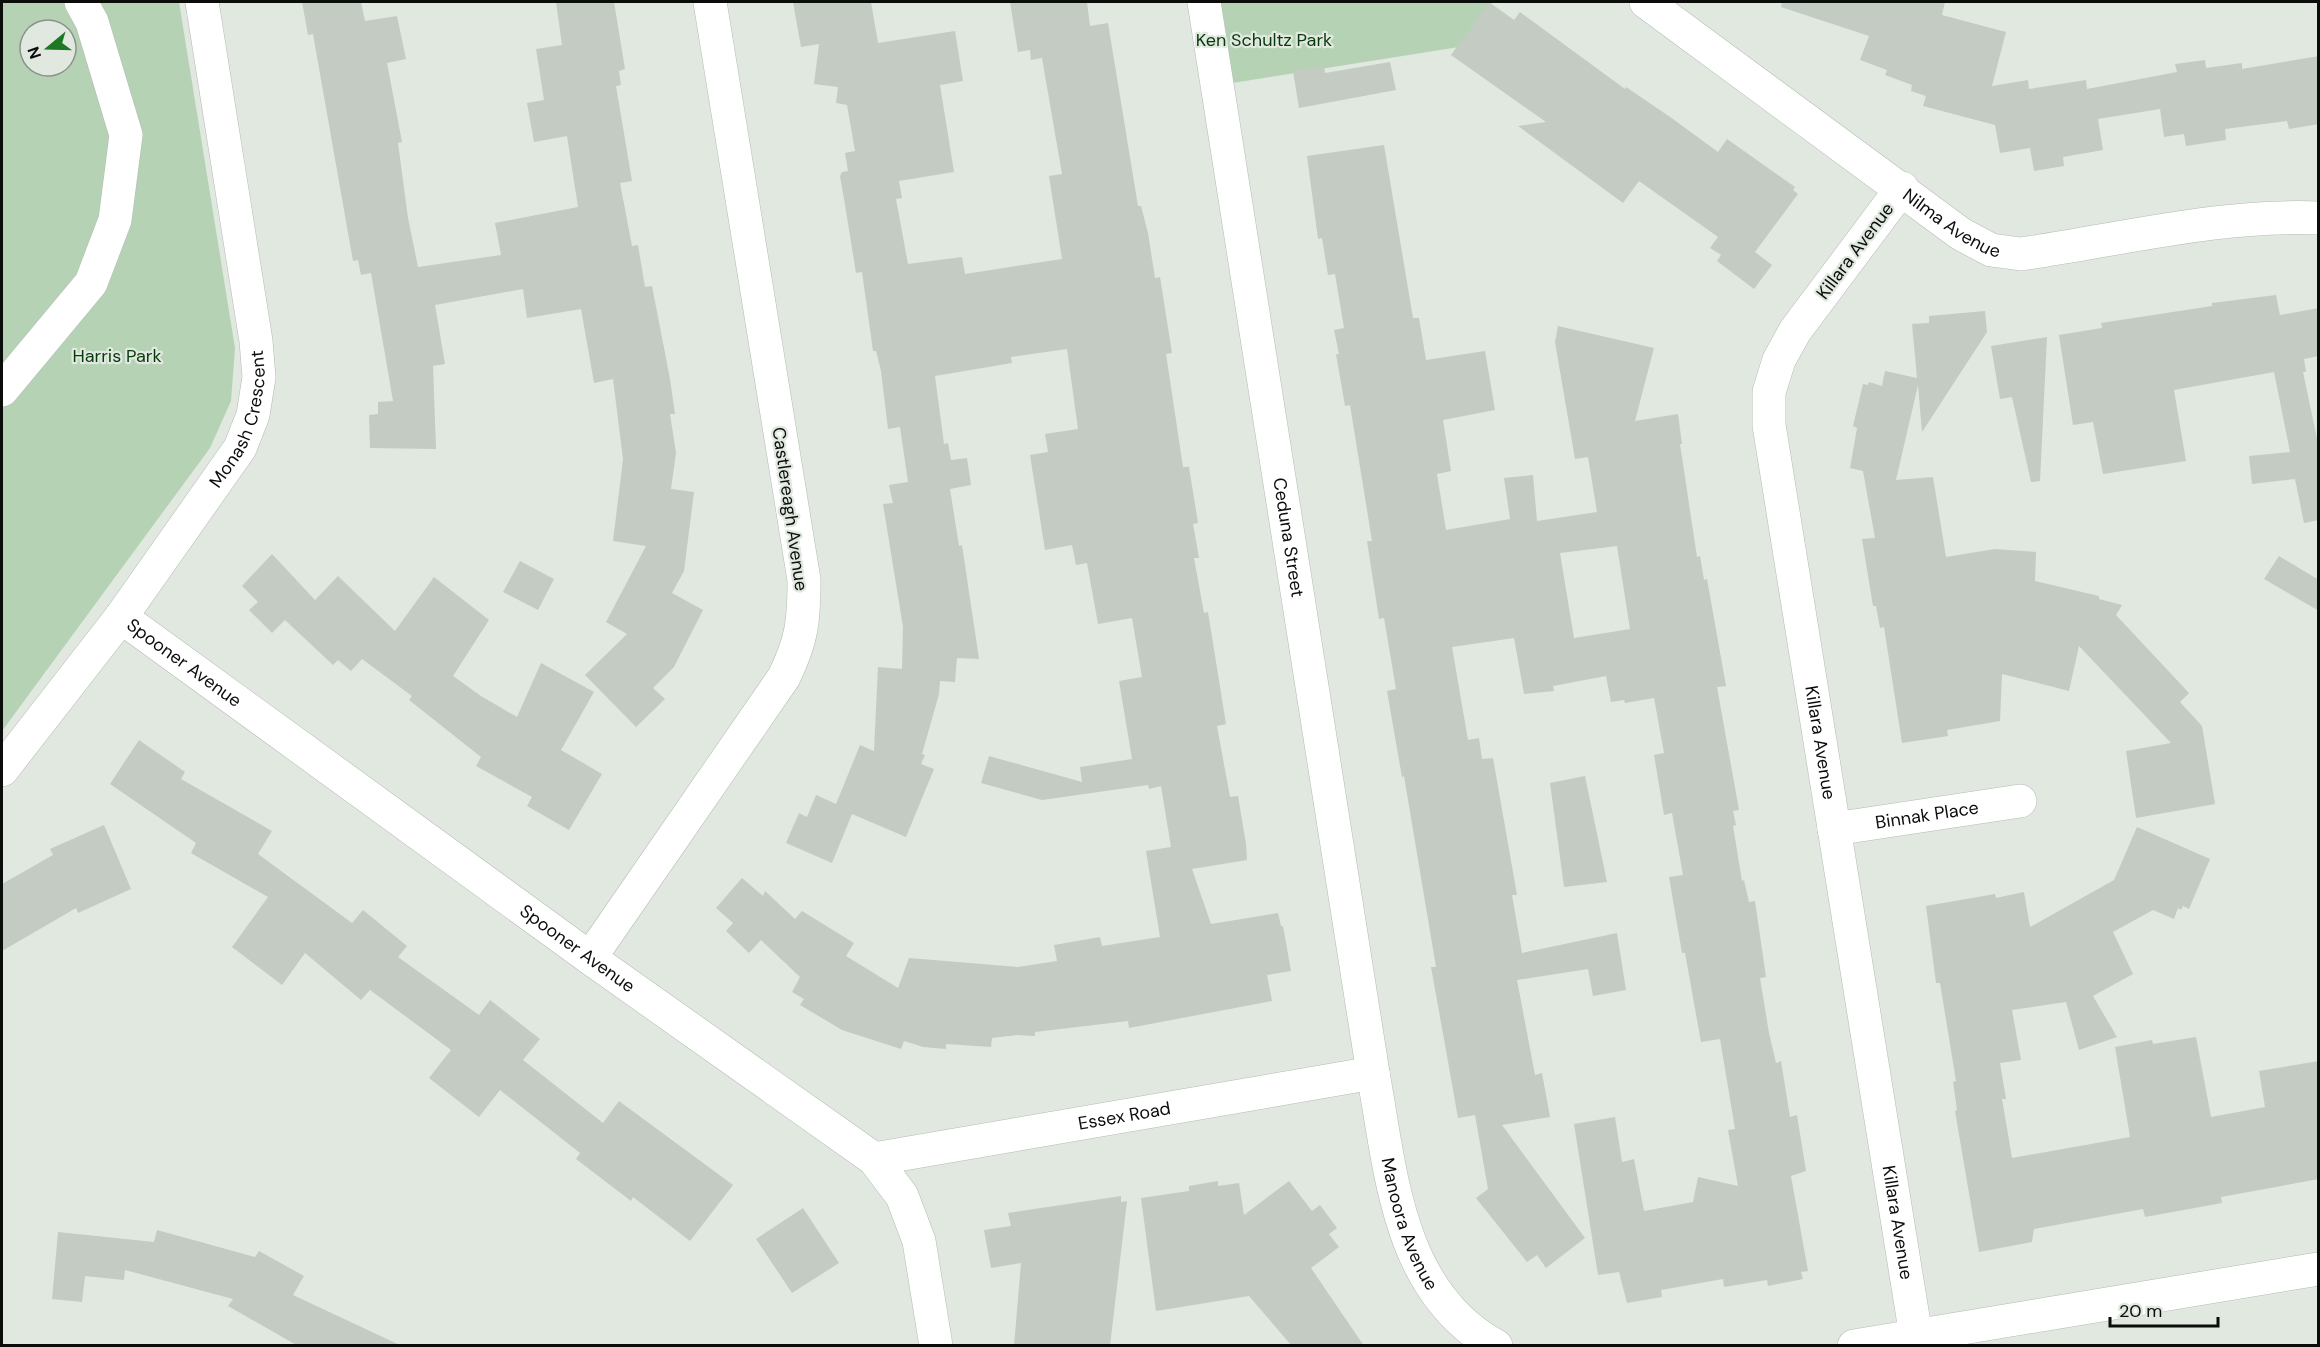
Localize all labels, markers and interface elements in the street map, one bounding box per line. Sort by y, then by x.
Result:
north arrow [18,18,78,78]
park label: Ken Schultz Park [1196,28,1332,52]
text: N [22,44,46,62]
street label: Nilma Avenue [1898,183,2002,263]
street label: Killara Avenue [1811,198,1899,304]
park label: Harris Park [72,344,162,368]
street label: Monash Crescent [204,349,271,492]
street label: Castlereagh Avenue [767,425,813,593]
street label: Ceduna Street [1267,476,1310,599]
street label: Spooner Avenue [122,613,246,713]
street label: Killara Avenue [1799,684,1841,801]
street label: Binnak Place [1874,795,1980,835]
street label: Spooner Avenue [515,899,640,998]
street label: Essex Road [1076,1096,1173,1136]
street label: Manoora Avenue [1376,1156,1443,1295]
street label: Killara Avenue [1877,1164,1919,1281]
scale bar [2110,1290,2218,1328]
text: 20 m [2119,1299,2162,1323]

